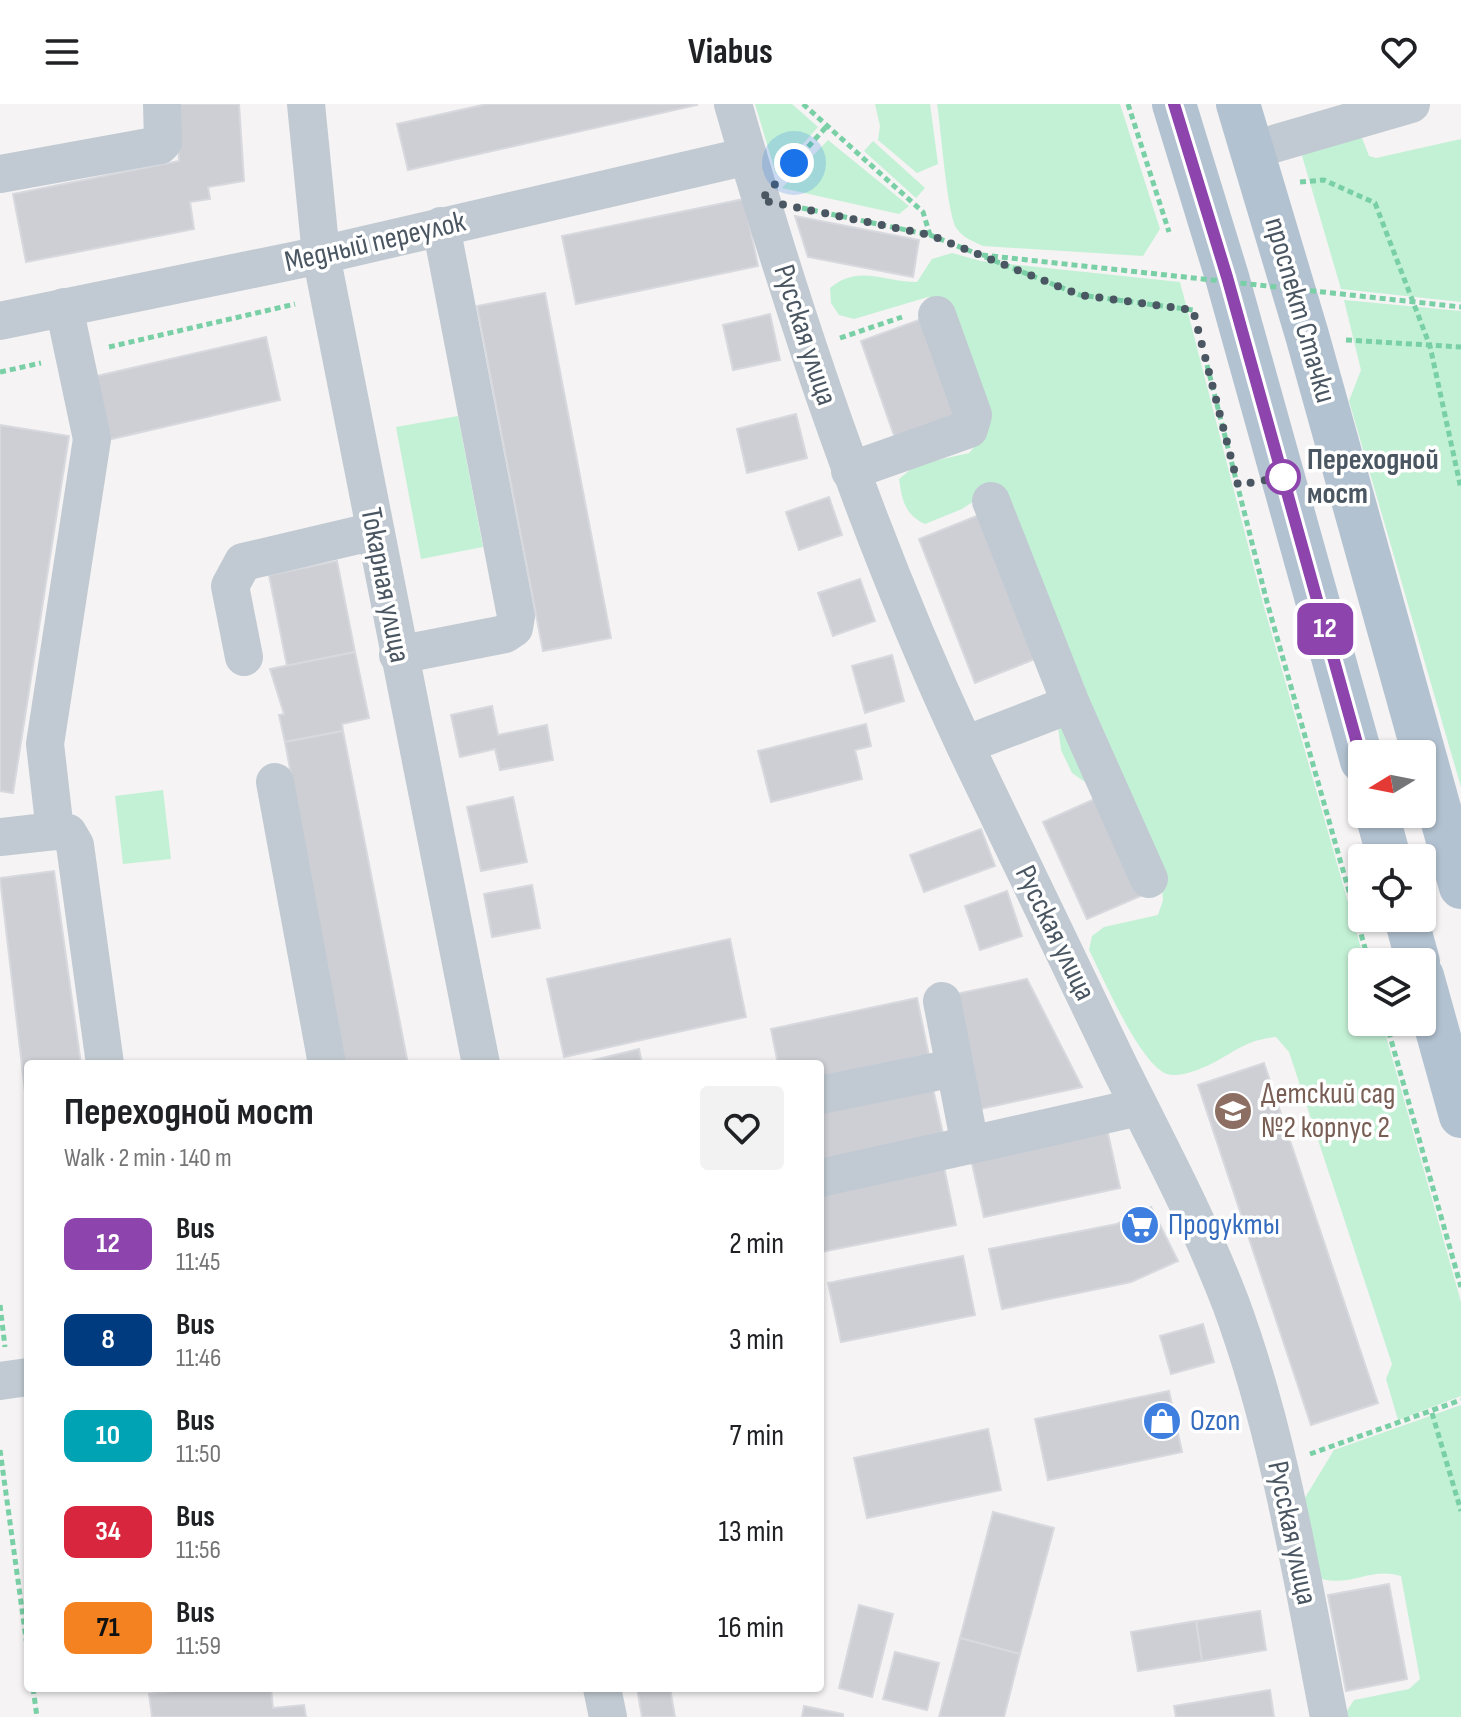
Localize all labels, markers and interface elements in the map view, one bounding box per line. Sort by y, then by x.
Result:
icon: menu [40,30,84,74]
icon: heart [1377,30,1421,74]
text: Viabus [688,31,773,74]
your location [774,143,814,183]
street label: Медный переулок [281,204,470,280]
street label: проспект Стачки [1256,213,1344,407]
street label: Русская улица [765,260,845,410]
place label: Переходной мост [1307,442,1439,512]
marker: Переходной мост [1266,460,1300,494]
street label: Токарная улица [352,505,418,665]
line badge: 12 [1289,603,1361,655]
text: 12 [1313,612,1337,645]
north arrow [1348,740,1436,828]
map controls [1348,740,1436,1036]
button: locate [1348,844,1436,932]
street label: Русская улица [1007,860,1103,1006]
button: layers [1348,948,1436,1036]
place label: Детский сад №2 корпус 2 [1261,1076,1396,1146]
button: heart [700,1086,784,1170]
text: Переходной мост [64,1090,314,1135]
school or university icon: Детский сад №2 корпус 2 [1212,1090,1254,1132]
text: Walk · 2 min · 140 m [64,1143,232,1174]
supermarket icon: Продукты [1119,1204,1161,1246]
place label: Продукты [1168,1207,1280,1243]
text: Bus [176,1211,215,1247]
text: 2 min [729,1226,784,1262]
text: 12 [96,1227,120,1260]
text: 11:45 [176,1247,221,1278]
text: Bus [176,1307,215,1343]
text: 3 min [729,1322,784,1358]
text: 8 [101,1323,115,1356]
text: 11:46 [176,1343,221,1374]
shop icon: Ozon [1141,1400,1183,1442]
text: Bus [176,1403,215,1439]
place label: Ozon [1190,1403,1240,1439]
text: 7 min [730,1418,784,1454]
text: 10 [96,1419,120,1452]
text: 11:50 [176,1439,221,1470]
street label: Русская улица [1259,1458,1325,1608]
text: Bus [176,1499,215,1535]
text: 13 min [718,1514,784,1550]
text: 34 [95,1515,121,1548]
text: 11:56 [176,1535,221,1566]
text: Bus [176,1595,215,1631]
text: 16 min [718,1610,784,1646]
text: 71 [96,1611,120,1644]
text: 11:59 [176,1631,221,1662]

